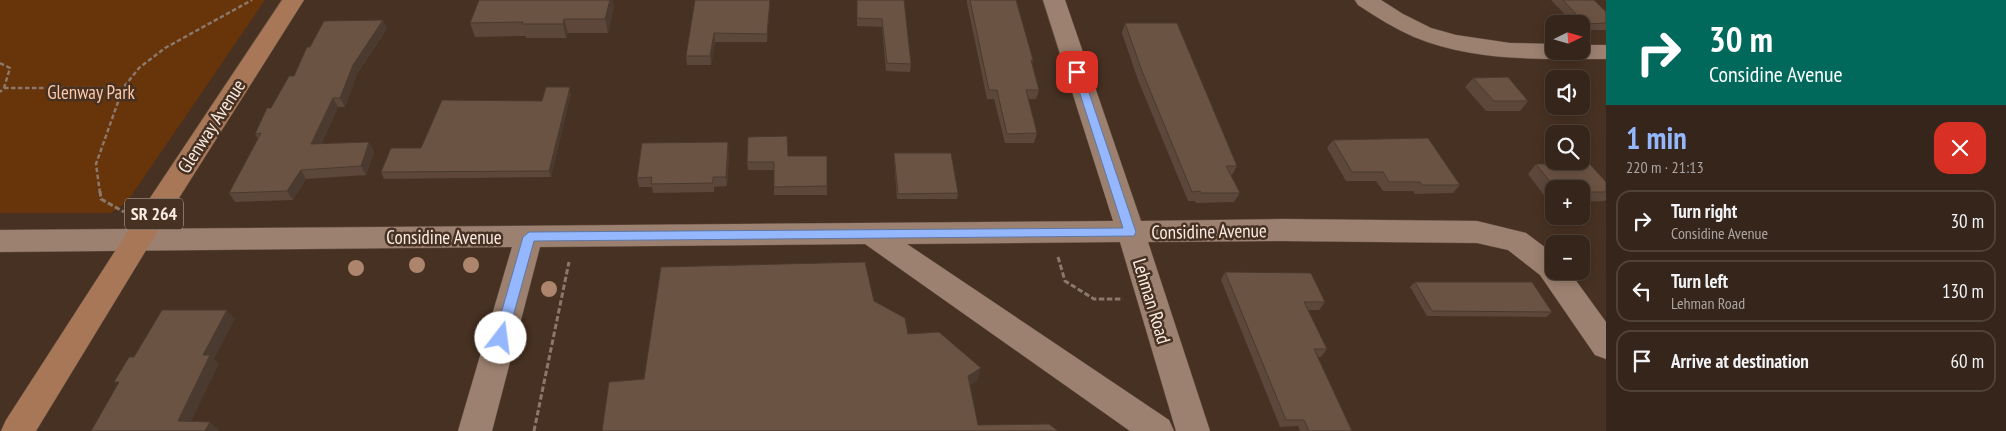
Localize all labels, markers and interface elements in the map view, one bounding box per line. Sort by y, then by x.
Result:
north arrow [1545,15,1590,60]
map controls [1545,15,1590,280]
text: 30 m [1709,16,1773,62]
icon: right [1626,20,1691,85]
pin [1056,51,1098,93]
icon: arrive [1063,58,1091,86]
text: Considine Avenue [1709,60,1843,88]
button: sound [1545,70,1590,115]
street label: Glenway Avenue [172,74,250,177]
park label: Glenway Park [47,80,135,104]
text: 1 min [1626,118,1687,157]
button: close [1934,122,1986,174]
button: search [1545,125,1590,170]
text: 220 m · 21:13 [1626,157,1704,177]
button: + [1545,180,1590,225]
road number: SR 264 [125,198,183,230]
text: Turn right [1671,199,1737,223]
icon: right [1628,207,1656,235]
text: 30 m [1951,209,1984,233]
street label: Considine Avenue [1151,218,1267,244]
text: Considine Avenue [1671,223,1768,243]
street label: Considine Avenue [386,225,502,249]
button: − [1545,235,1590,280]
street label: Lehman Road [1128,255,1176,347]
text: Turn left [1671,269,1728,293]
icon: left [1628,277,1656,305]
text: 130 m [1942,279,1984,303]
text: Lehman Road [1671,293,1745,313]
position arrow [474,311,526,363]
icon: arrive [1628,347,1656,375]
text: Arrive at destination [1671,349,1809,373]
text: 60 m [1951,349,1984,373]

